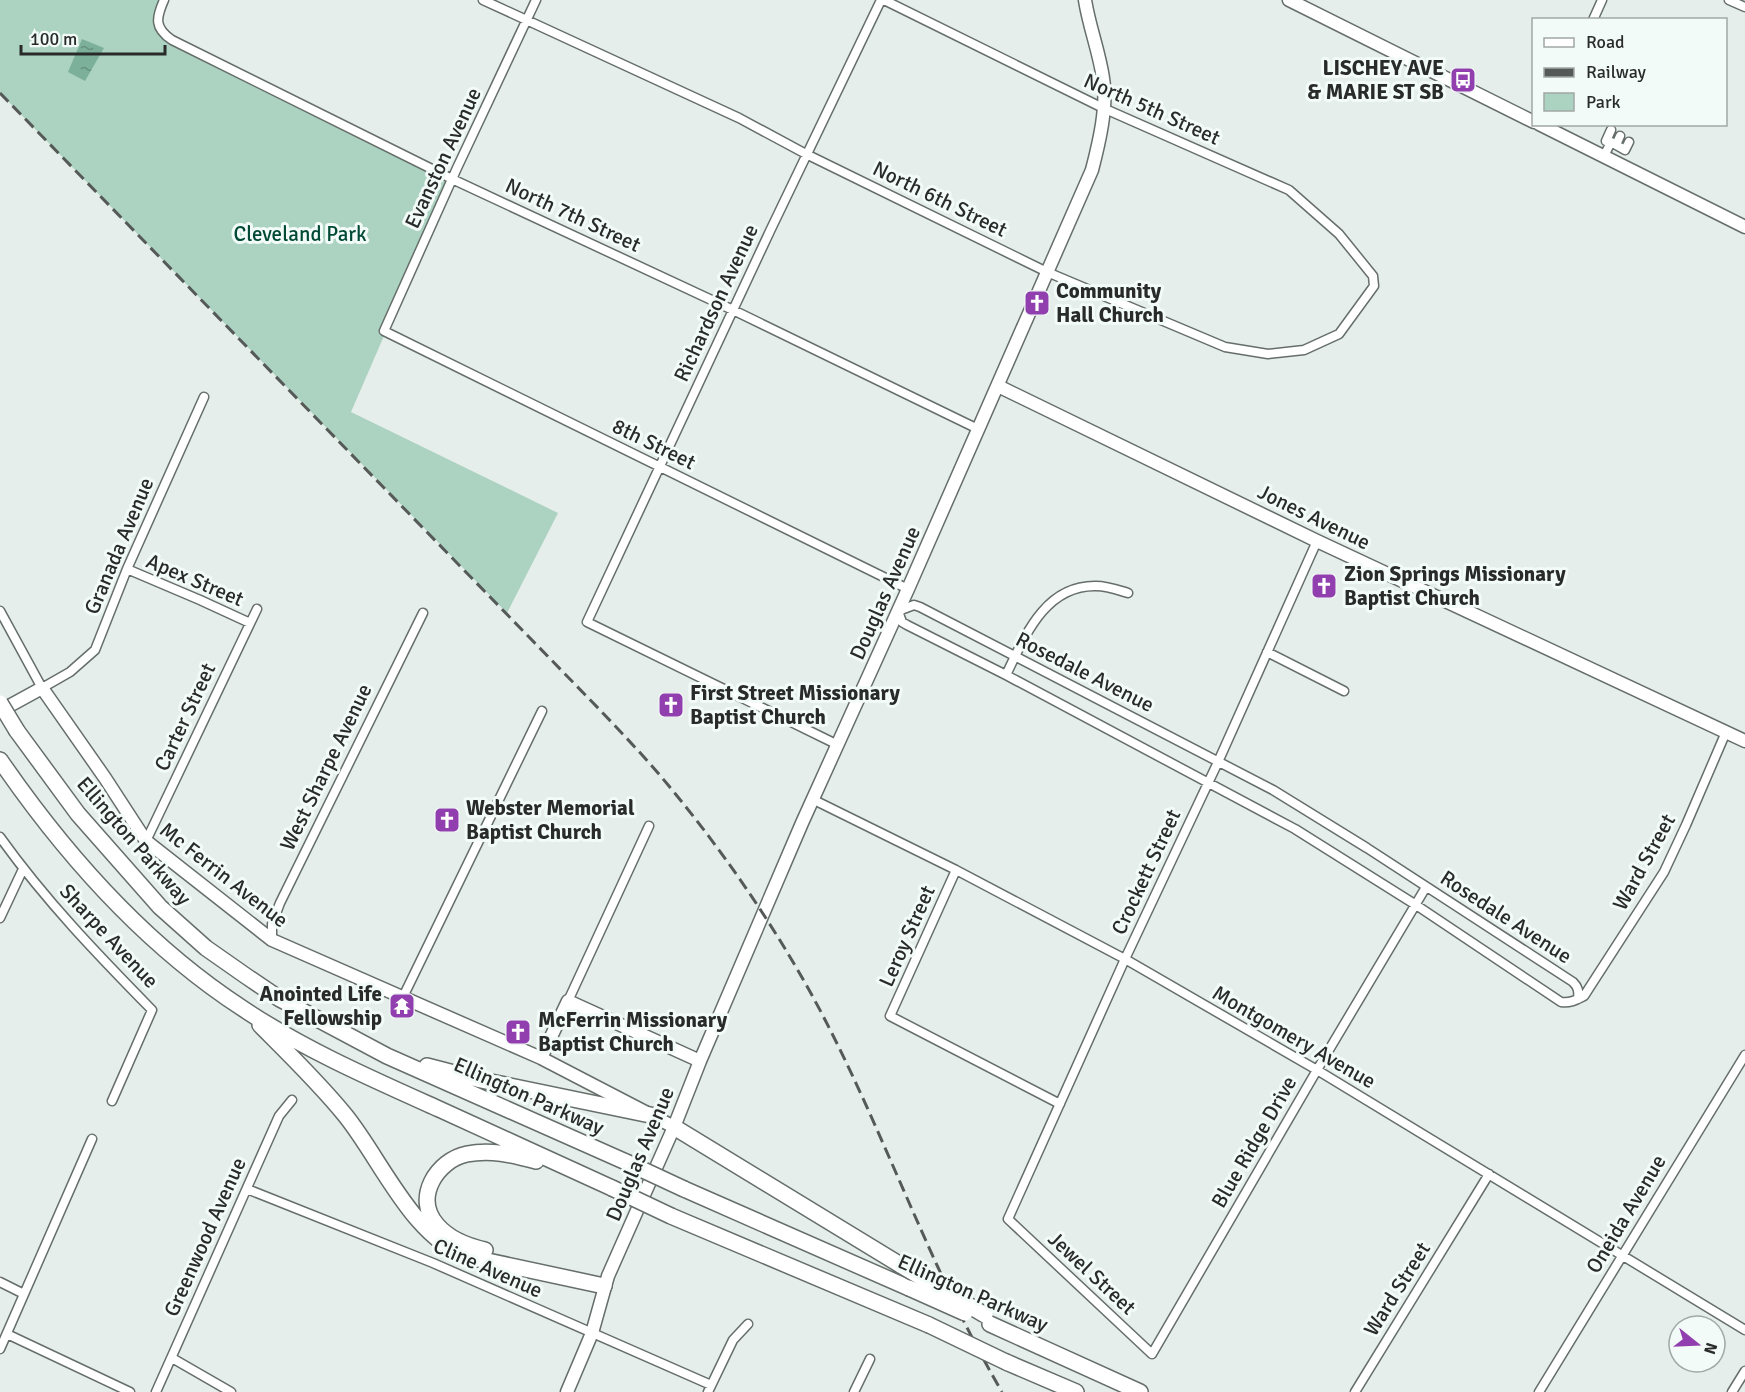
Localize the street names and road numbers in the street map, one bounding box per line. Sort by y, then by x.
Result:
street label: North 5th Street [1080,67,1224,151]
street label: Evanston Avenue [399,84,487,232]
street label: North 6th Street [869,155,1011,243]
street label: North 7th Street [501,172,645,258]
street label: Richardson Avenue [668,220,764,386]
street label: 8th Street [608,413,700,475]
street label: Granada Avenue [79,474,159,618]
street label: Jones Avenue [1254,479,1374,555]
street label: Douglas Avenue [844,522,926,664]
street label: Apex Street [142,548,248,612]
street label: Rosedale Avenue [1012,626,1158,718]
street label: Carter Street [149,659,221,775]
street label: West Sharpe Avenue [274,679,378,855]
street label: Ellington Parkway [71,771,197,911]
street label: Crockett Street [1106,805,1186,939]
street label: Ward Street [1607,809,1681,915]
street label: Mc Ferrin Avenue [155,817,293,933]
street label: Rosedale Avenue [1435,865,1577,969]
street label: Sharpe Avenue [54,878,164,994]
street label: Leroy Street [873,881,941,991]
street label: Montgomery Avenue [1208,980,1380,1094]
street label: Ellington Parkway [450,1051,608,1141]
street label: Blue Ridge Drive [1206,1071,1302,1213]
street label: Douglas Avenue [600,1083,680,1225]
street label: Oneida Avenue [1580,1150,1672,1278]
street label: Greenwood Avenue [158,1154,252,1320]
street label: Jewel Street [1043,1226,1141,1320]
street label: Cline Avenue [429,1232,547,1304]
street label: Ward Street [1358,1237,1436,1341]
street label: Ellington Parkway [894,1248,1052,1338]

